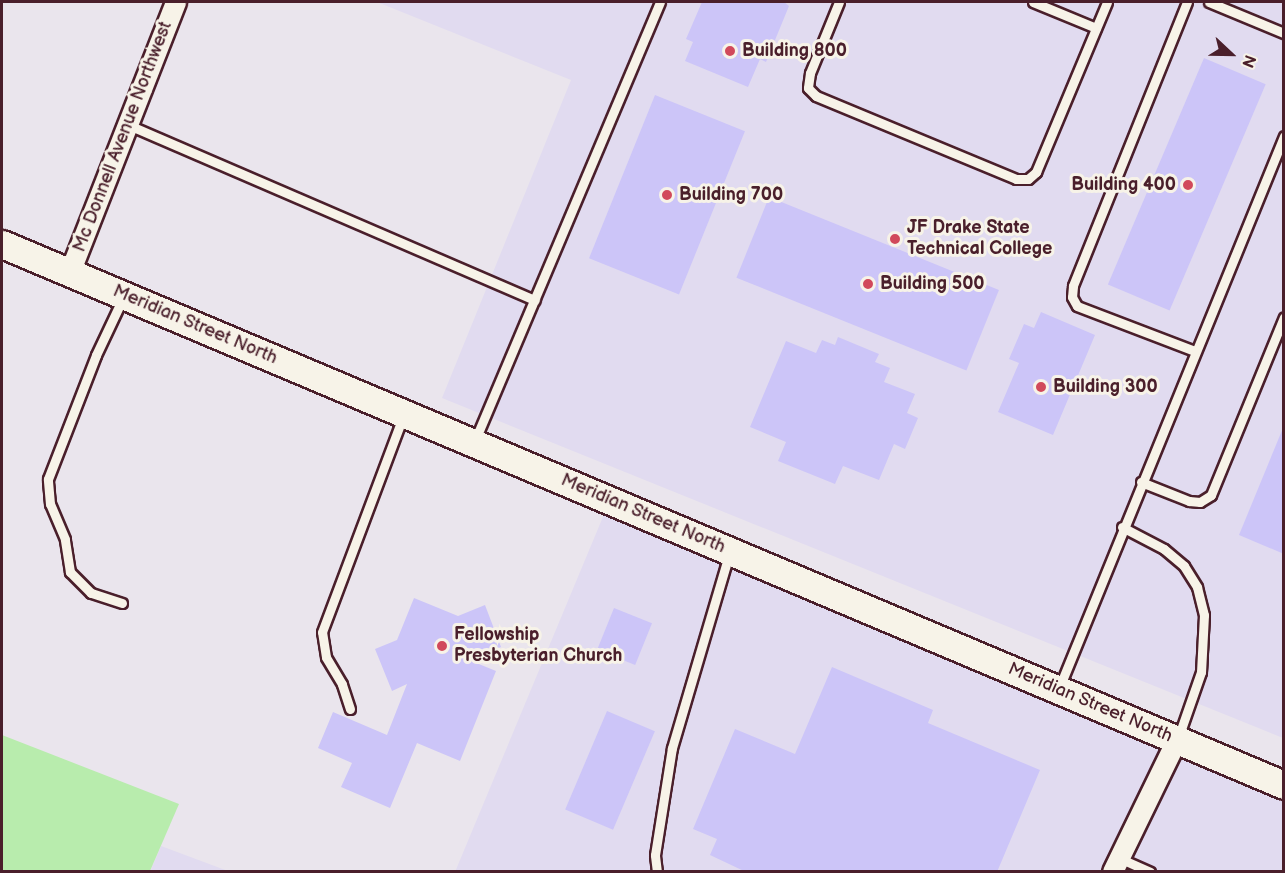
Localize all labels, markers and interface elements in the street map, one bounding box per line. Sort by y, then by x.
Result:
street label: Mc Donnell Avenue Northwest [69,19,177,255]
north arrow [1201,24,1261,84]
place label: Building 800 [742,40,847,62]
marker: Building 800 [723,44,737,58]
text: N [1237,52,1259,70]
place label: Building 400 [1071,174,1176,196]
marker: Building 400 [1181,178,1195,192]
place label: Building 700 [679,184,783,206]
marker: Building 700 [660,188,674,202]
place label: JF Drake State Technical College [907,218,1052,260]
marker: JF Drake State Technical College [888,232,902,246]
place label: Building 500 [880,273,985,295]
marker: Building 500 [861,277,875,291]
street label: Meridian Street North [109,281,281,369]
place label: Building 300 [1053,376,1158,398]
marker: Building 300 [1034,380,1048,394]
street label: Meridian Street North [557,470,729,558]
place label: Fellowship Presbyterian Church [454,625,622,668]
marker: Fellowship Presbyterian Church [435,639,449,653]
street label: Meridian Street North [1004,659,1176,747]

